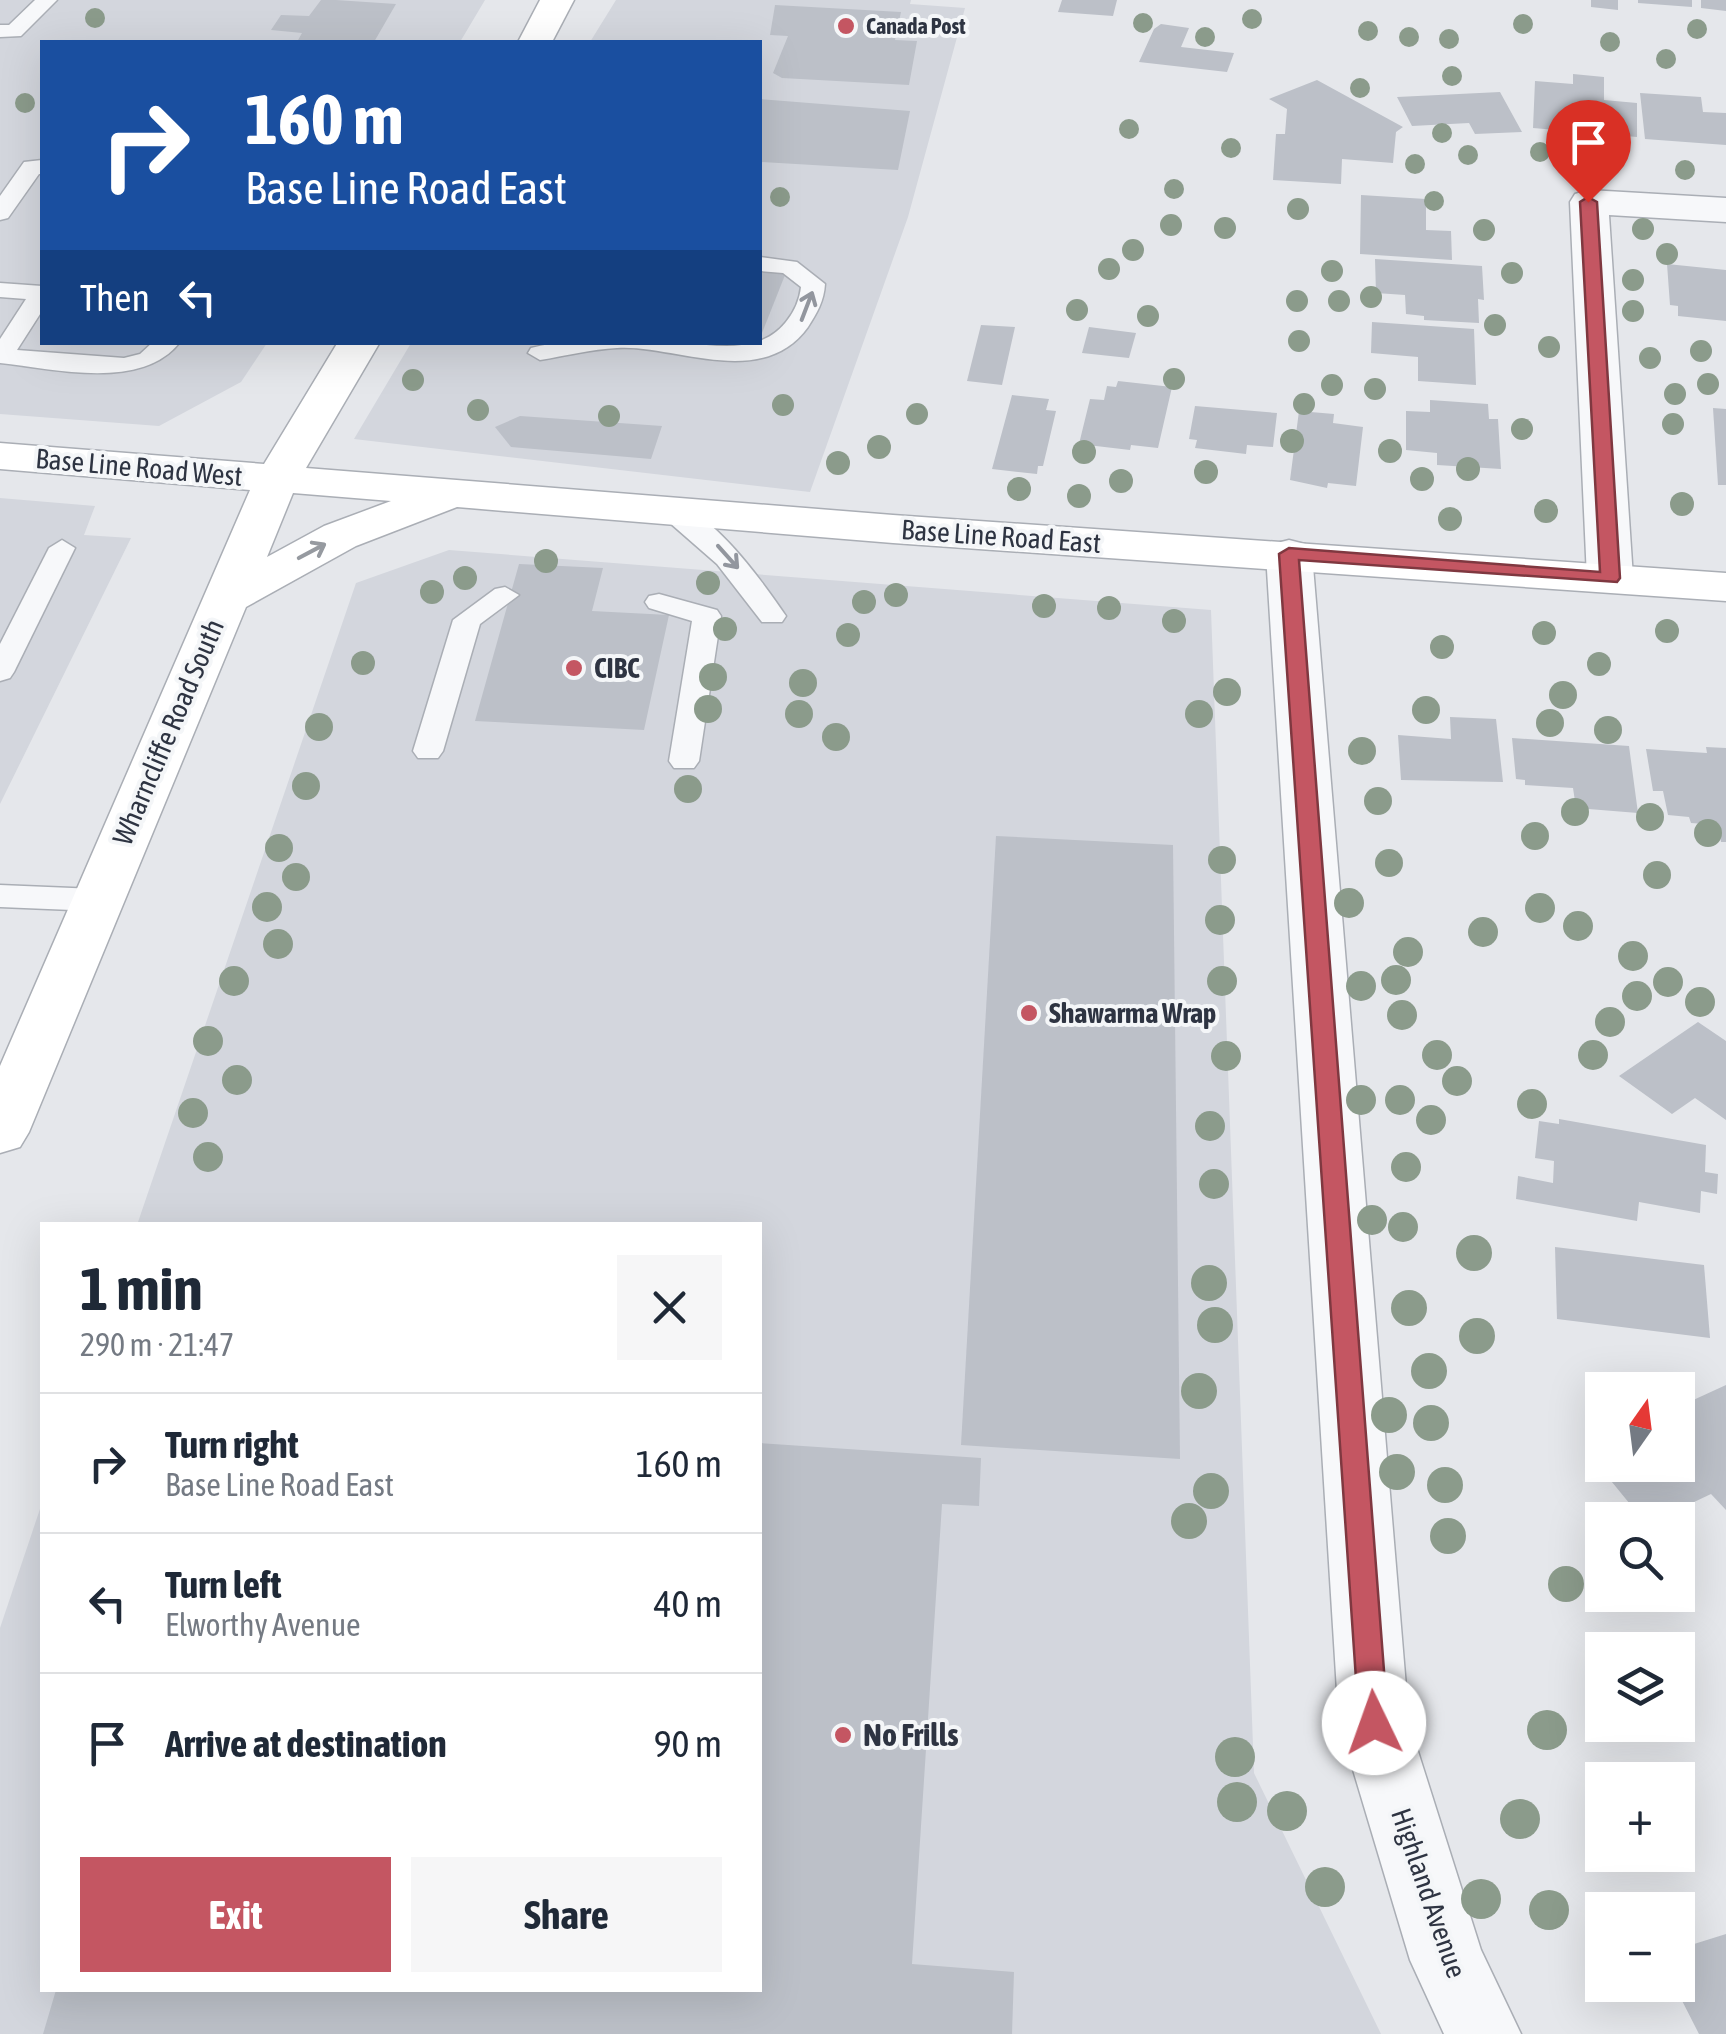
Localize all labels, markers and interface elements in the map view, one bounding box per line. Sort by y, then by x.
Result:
place label: Canada Post [866,13,966,39]
marker: Canada Post [835,15,857,37]
text: 160 m [245,79,404,159]
icon: right [80,80,210,210]
pin [1546,100,1631,203]
icon: arrive [1561,115,1616,170]
text: Base Line Road East [245,162,567,214]
icon: left [170,270,225,325]
text: Then [80,276,150,319]
one-way arrow [799,291,817,322]
street label: Base Line Road West [34,442,244,492]
street label: Base Line Road East [900,513,1102,559]
one-way arrow [297,541,327,560]
one-way arrow [716,544,739,569]
street label: Wharncliffe Road South [106,614,230,850]
place label: CIBC [594,652,640,684]
marker: CIBC [563,657,585,679]
place label: Shawarma Wrap [1049,997,1216,1029]
marker: Shawarma Wrap [1018,1002,1040,1024]
text: 1 min [80,1254,203,1323]
button: close [617,1255,722,1360]
text: 290 m · 21:47 [80,1326,234,1363]
north arrow [1585,1372,1695,1482]
map controls [1585,1372,1695,2002]
text: Turn right [165,1423,299,1466]
icon: right [80,1436,135,1491]
text: 160 m [636,1442,722,1485]
text: Base Line Road East [165,1466,394,1503]
button: search [1585,1502,1695,1612]
text: Turn left [165,1563,281,1606]
icon: left [80,1576,135,1631]
text: 40 m [654,1582,722,1625]
text: Elworthy Avenue [165,1606,361,1643]
button: layers [1585,1632,1695,1742]
position arrow [1322,1671,1426,1775]
icon: arrive [80,1716,135,1771]
place label: No Frills [863,1716,959,1753]
text: Arrive at destination [165,1722,447,1765]
text: 90 m [654,1722,722,1765]
marker: No Frills [832,1724,854,1746]
button: + [1585,1762,1695,1872]
street label: Highland Avenue [1385,1804,1473,1982]
button: Exit [80,1857,391,1972]
button: Share [411,1857,722,1972]
button: − [1585,1892,1695,2002]

